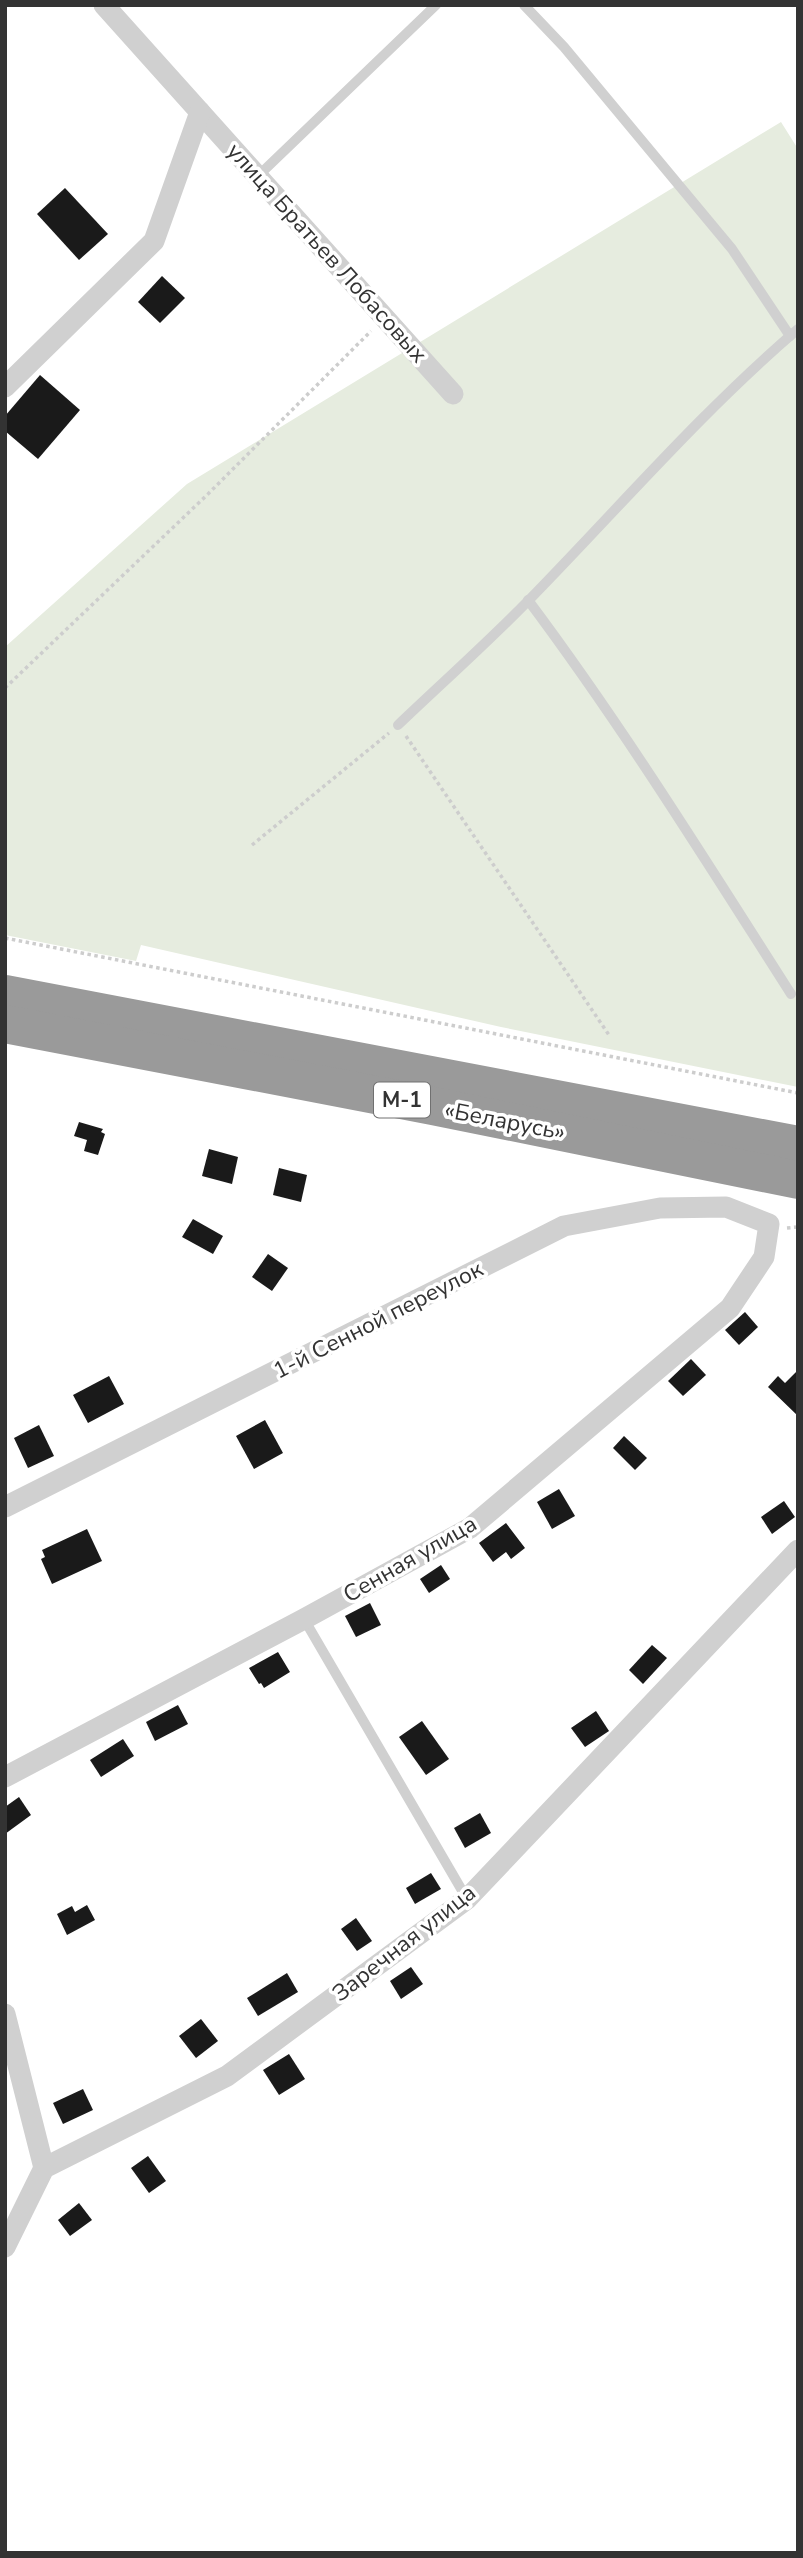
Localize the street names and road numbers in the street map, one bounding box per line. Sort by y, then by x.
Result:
street label: улица Братьев Лобасовых [220,136,434,370]
road number: М-1 [374,1082,430,1118]
street label: «Беларусь» [442,1094,568,1148]
street label: 1-й Сенной переулок [268,1253,489,1386]
street label: Сенная улица [337,1508,483,1610]
street label: Заречная улица [326,1877,482,2009]

